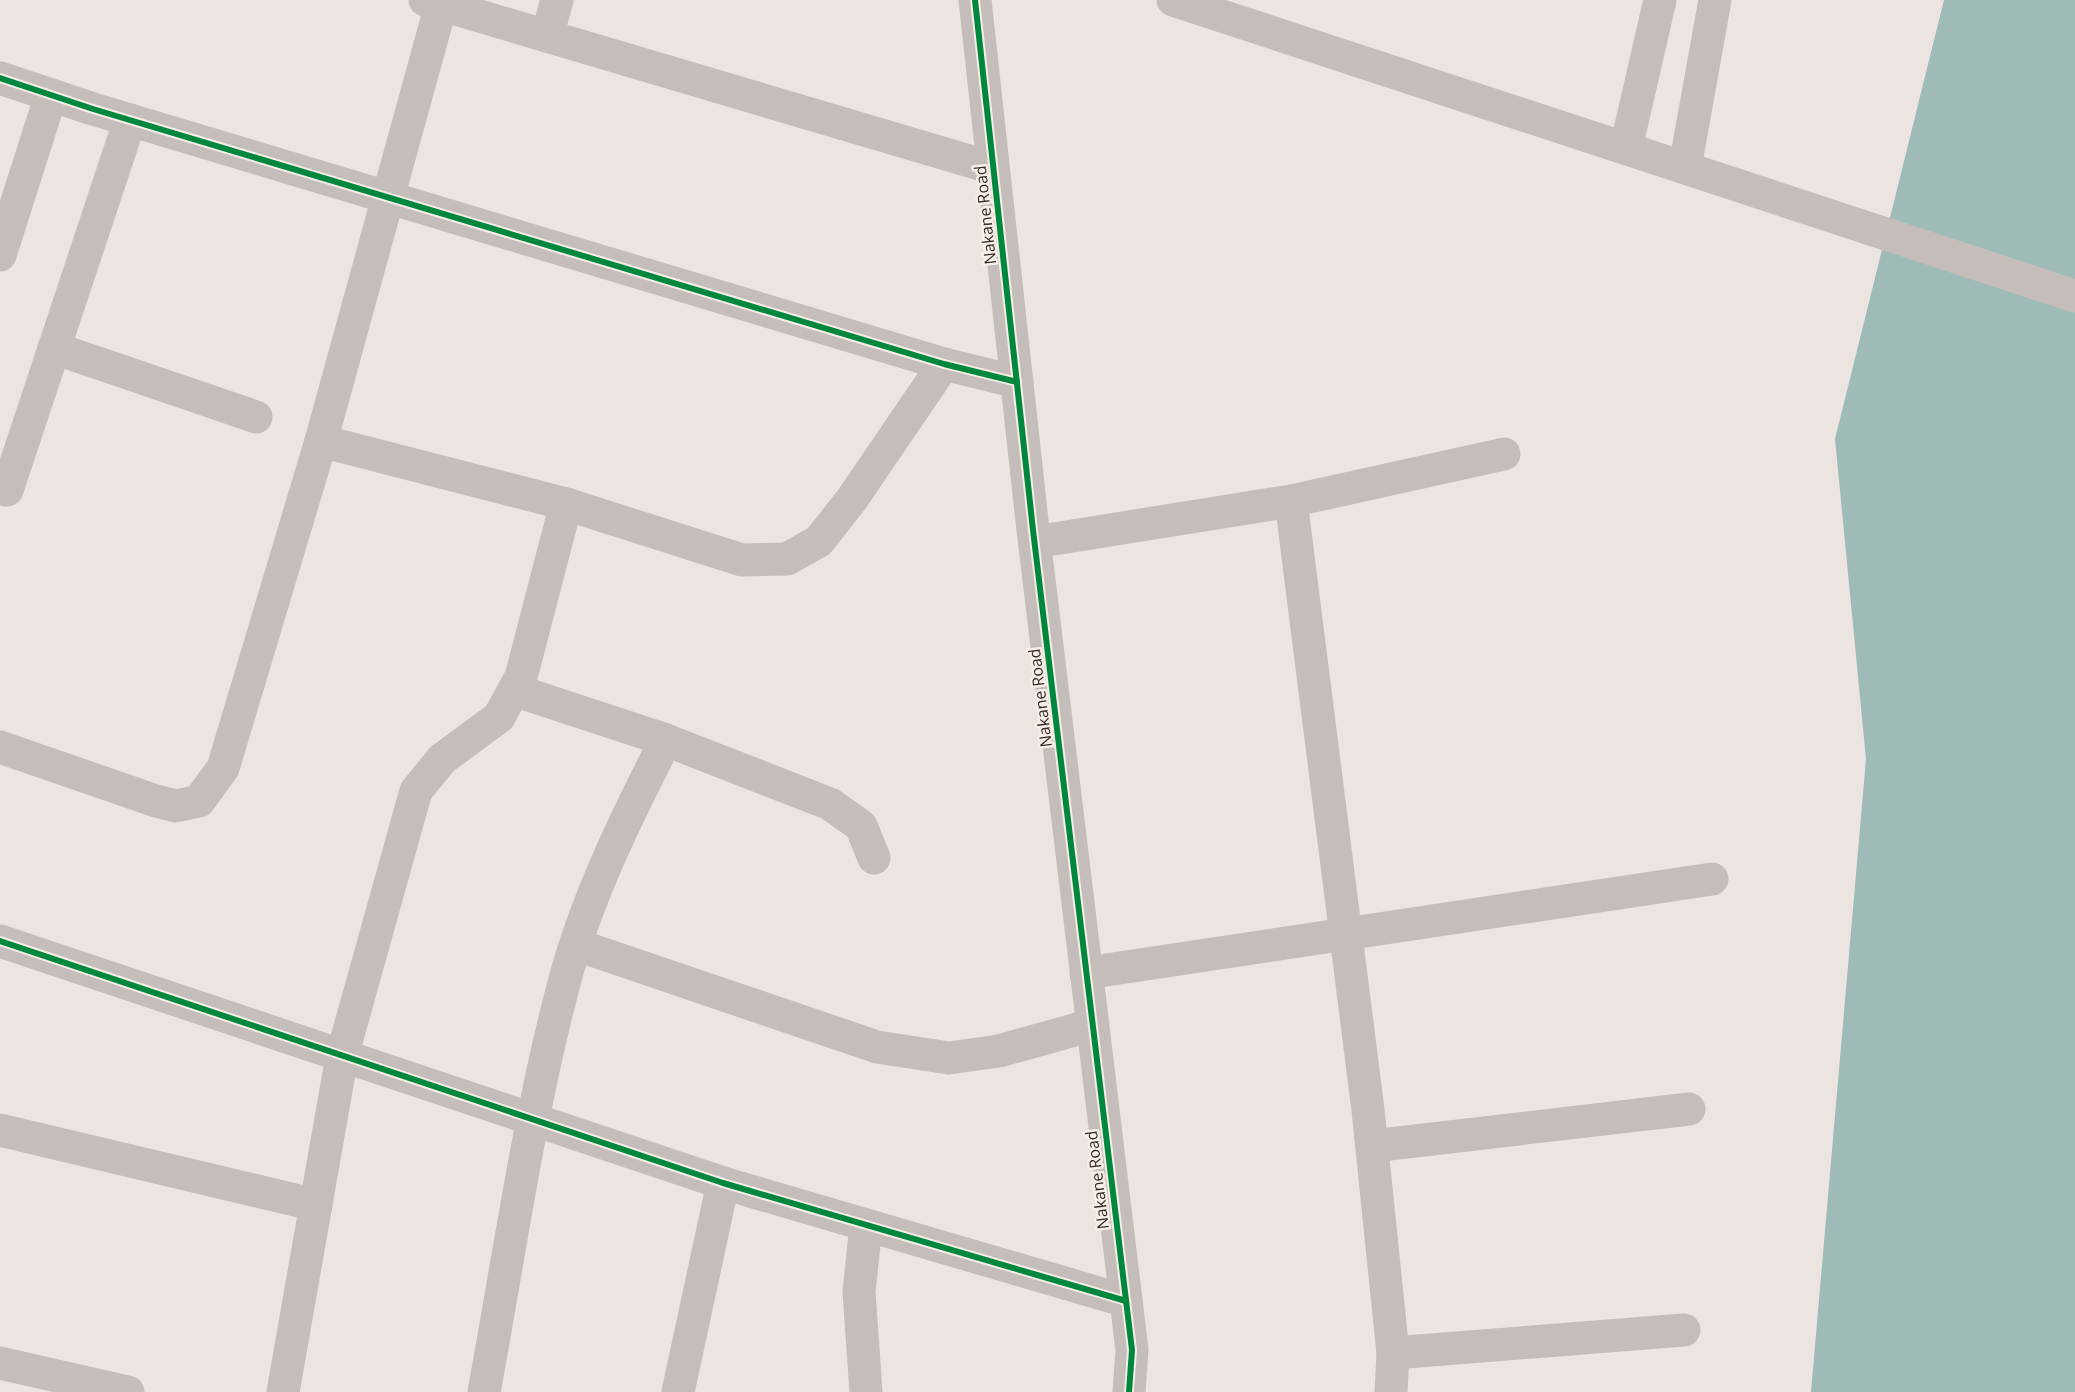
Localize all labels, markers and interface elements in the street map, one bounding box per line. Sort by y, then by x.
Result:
street label: Nakane Road [969,164,1001,266]
street label: Nakane Road [1023,647,1057,749]
street label: Nakane Road [1080,1129,1114,1231]

